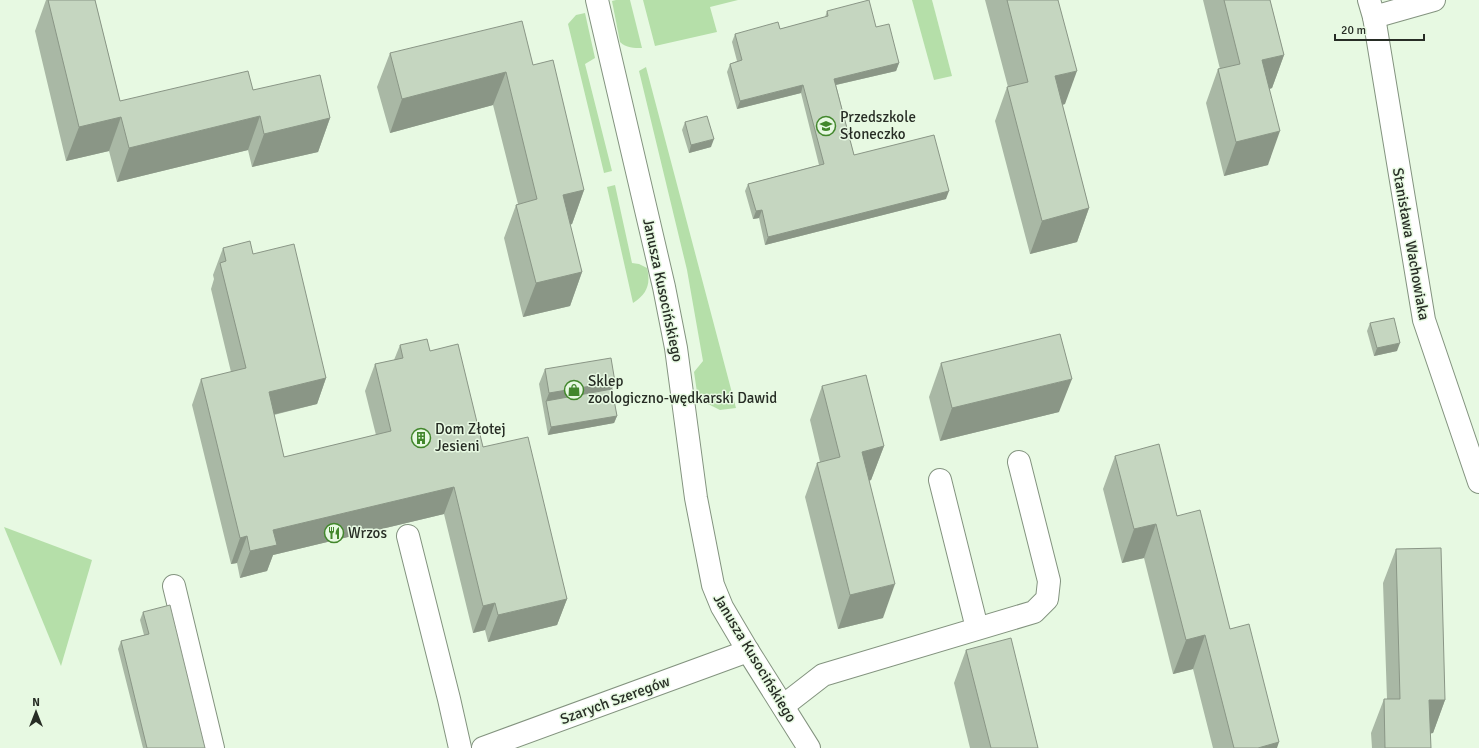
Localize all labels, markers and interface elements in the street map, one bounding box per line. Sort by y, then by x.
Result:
scale bar [1335,16,1424,42]
text: 20 m [1341,23,1366,38]
place label: Przedszkole Słoneczko [840,108,916,143]
school or university icon: Przedszkole Słoneczko [815,115,837,137]
street label: Stanisława Wachowiaka [1389,166,1433,322]
street label: Janusza Kusocińskiego [639,216,687,364]
place label: Sklep zoologiczno-wędkarski Dawid [588,372,777,407]
shop icon: Sklep zoologiczno-wędkarski Dawid [563,379,585,401]
place label: Dom Złotej Jesieni [435,420,506,455]
building icon: Dom Złotej Jesieni [410,427,432,449]
restaurant icon: Wrzos [323,522,345,544]
place label: Wrzos [348,524,387,542]
street label: Janusza Kusocińskiego [710,591,801,726]
street label: Szarych Szeregów [558,672,672,728]
north arrow [16,692,56,732]
text: N [32,696,40,709]

